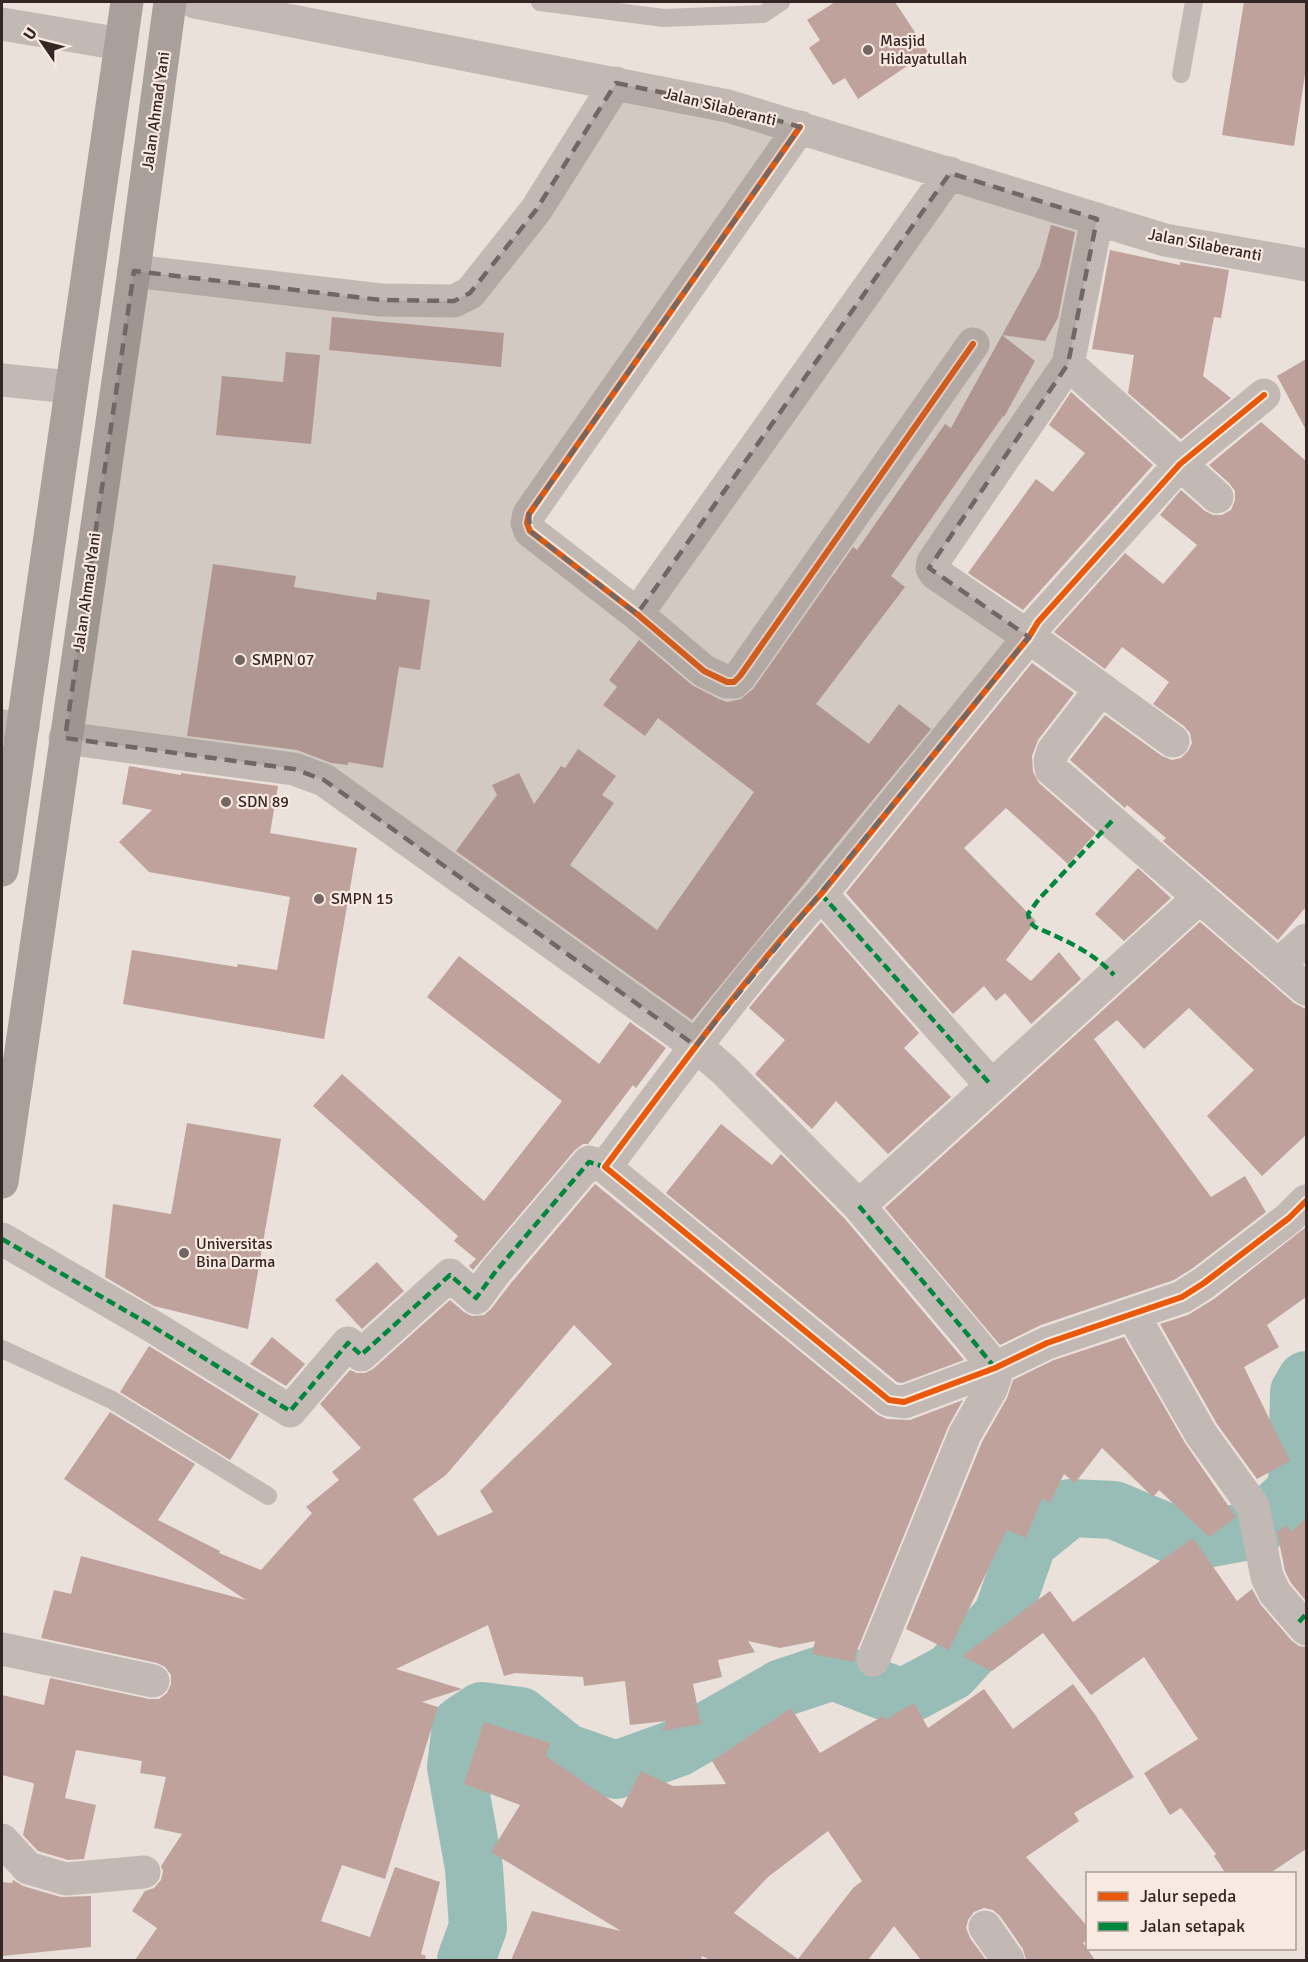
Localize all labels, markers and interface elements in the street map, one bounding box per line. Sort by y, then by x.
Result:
north arrow [12,12,72,72]
text: U [19,24,42,44]
place label: Masjid Hidayatullah [880,31,967,69]
marker: Masjid Hidayatullah [861,43,875,57]
street label: Jalan Ahmad Yani [138,50,174,172]
street label: Jalan Silaberanti [662,83,778,131]
street label: Jalan Silaberanti [1147,224,1263,266]
street label: Jalan Ahmad Yani [69,531,105,653]
place label: SMPN 07 [252,650,314,670]
marker: SMPN 07 [233,653,247,667]
place label: SDN 89 [238,792,289,812]
marker: SDN 89 [219,795,233,809]
place label: SMPN 15 [331,889,393,909]
marker: SMPN 15 [312,892,326,906]
place label: Universitas Bina Darma [196,1234,275,1272]
marker: Universitas Bina Darma [177,1246,191,1260]
legend [1086,1872,1296,1950]
text: Jalur sepeda [1140,1885,1236,1907]
text: Jalan setapak [1140,1915,1245,1937]

